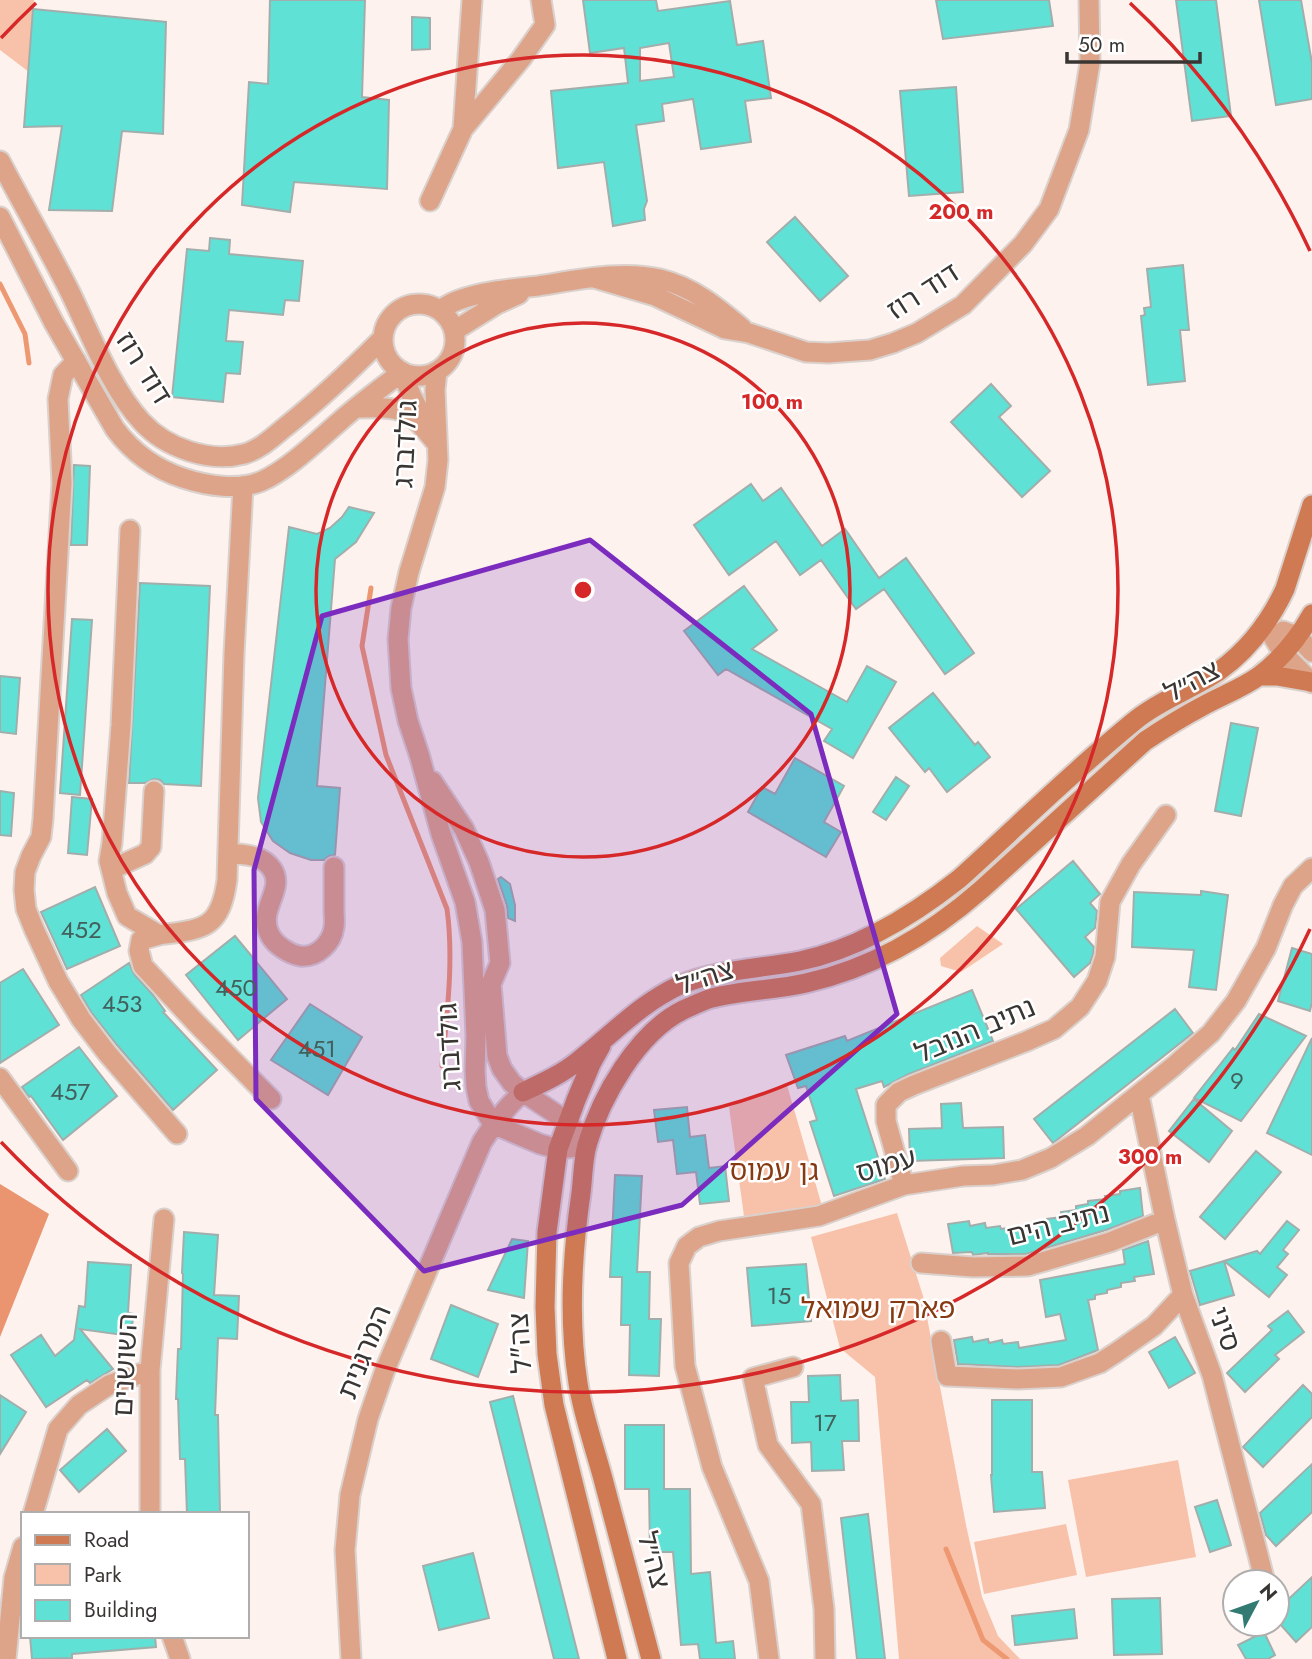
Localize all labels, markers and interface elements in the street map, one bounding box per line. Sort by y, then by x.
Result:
scale bar [1067,21,1200,65]
text: 50 m [1078,30,1125,60]
text: 200 m [928,197,994,227]
street label: דוד רוז [878,252,968,330]
street label: דוד רוז [106,323,182,413]
text: 100 m [741,387,803,417]
street label: גולדברג [382,399,428,489]
centre of rings [571,578,595,602]
street label: צה״ל [1157,649,1227,713]
house number: 452 [60,912,102,947]
street label: צה״ל [671,949,739,1005]
house number: 450 [215,970,257,1005]
house number: 453 [102,986,142,1021]
street label: נתיב הנובל [908,986,1042,1074]
street label: גולדברג [426,1002,472,1092]
house number: 451 [298,1031,336,1066]
house number: 9 [1230,1063,1244,1098]
house number: 457 [50,1074,90,1109]
street label: עמוס [851,1137,921,1193]
text: 300 m [1118,1142,1182,1172]
park label: גן עמוס [729,1150,819,1191]
street label: נתיב הים [1002,1191,1114,1257]
house number: 15 [767,1278,791,1313]
park label: פארק שמואל [801,1288,955,1329]
street label: המרגנית [327,1299,401,1405]
street label: סיני [1198,1301,1252,1357]
street label: צה"ל [497,1311,543,1375]
street label: השושנים [102,1312,148,1418]
house number: 17 [813,1405,837,1440]
legend [21,1512,248,1638]
text: Road [84,1525,129,1555]
street label: צה״ל [627,1527,681,1593]
text: Park [84,1560,122,1590]
north arrow [1221,1568,1291,1638]
text: N [1253,1578,1284,1607]
text: Building [84,1595,157,1625]

